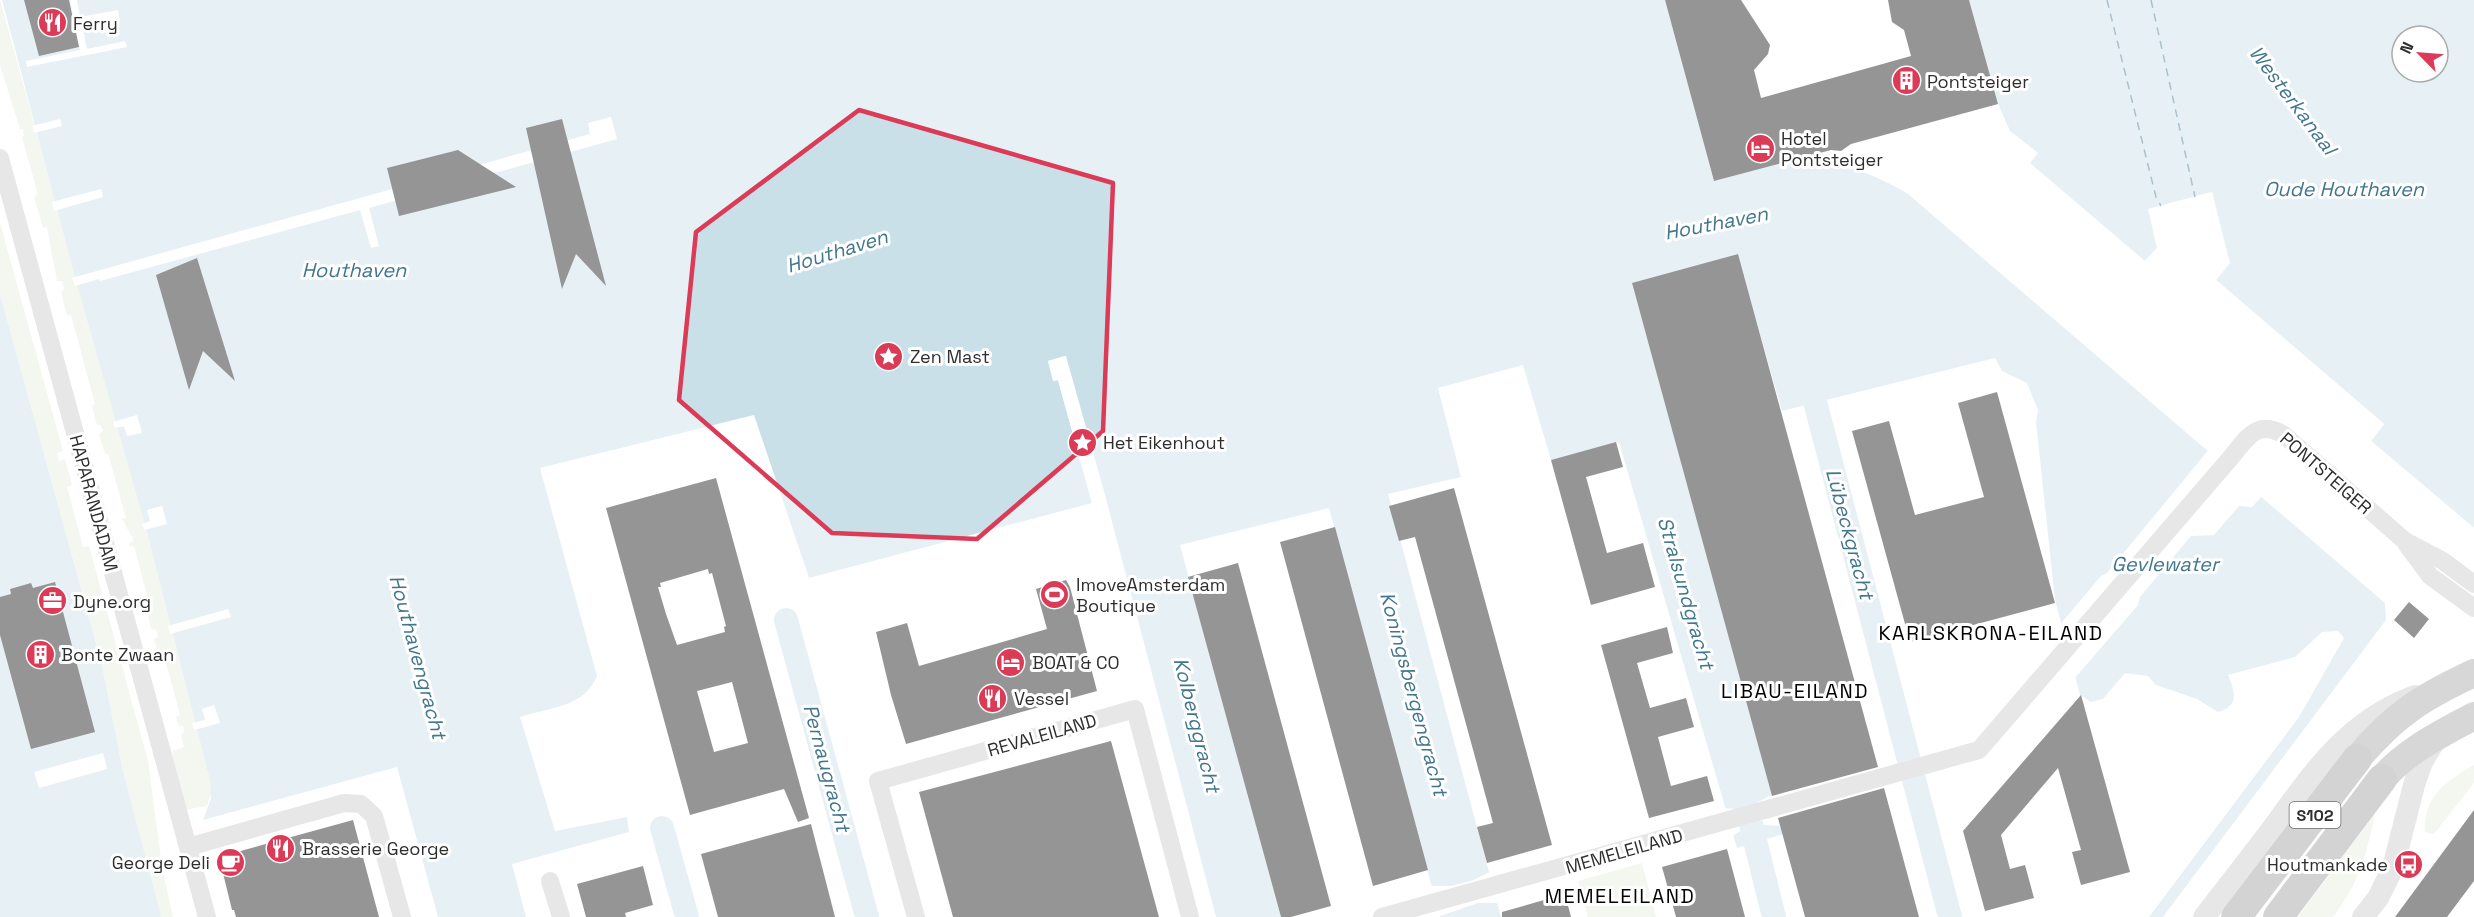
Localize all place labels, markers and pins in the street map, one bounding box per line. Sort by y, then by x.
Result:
restaurant icon: Ferry [36,7,68,39]
place label: Ferry [73,12,118,35]
building icon: Pontsteiger [1890,65,1922,97]
place label: Pontsteiger [1927,70,2029,93]
place label: Hotel Pontsteiger [1781,127,1883,171]
hotel icon: Hotel Pontsteiger [1744,132,1776,164]
place icon: Zen Mast [873,340,905,372]
place label: Zen Mast [910,345,990,368]
place icon: Het Eikenhout [1066,426,1098,458]
place label: Het Eikenhout [1103,431,1225,454]
place label: ImoveAmsterdam Boutique [1076,573,1225,617]
sports icon: ImoveAmsterdam Boutique [1039,578,1071,610]
office icon: Dyne.org [36,585,68,617]
place label: Dyne.org [73,590,151,613]
building icon: Bonte Zwaan [24,638,56,670]
place label: Bonte Zwaan [61,643,174,666]
hotel icon: BOAT & CO [995,646,1027,678]
place label: BOAT & CO [1032,651,1120,674]
restaurant icon: Vessel [977,682,1009,714]
place label: Vessel [1014,687,1069,710]
restaurant icon: Brasserie George [265,832,297,864]
place label: Brasserie George [302,837,449,860]
cafe icon: George Deli [215,846,247,878]
bus stop icon: Houtmankade [2393,848,2425,880]
place label: George Deli [112,851,210,874]
place label: Houtmankade [2267,853,2388,876]

